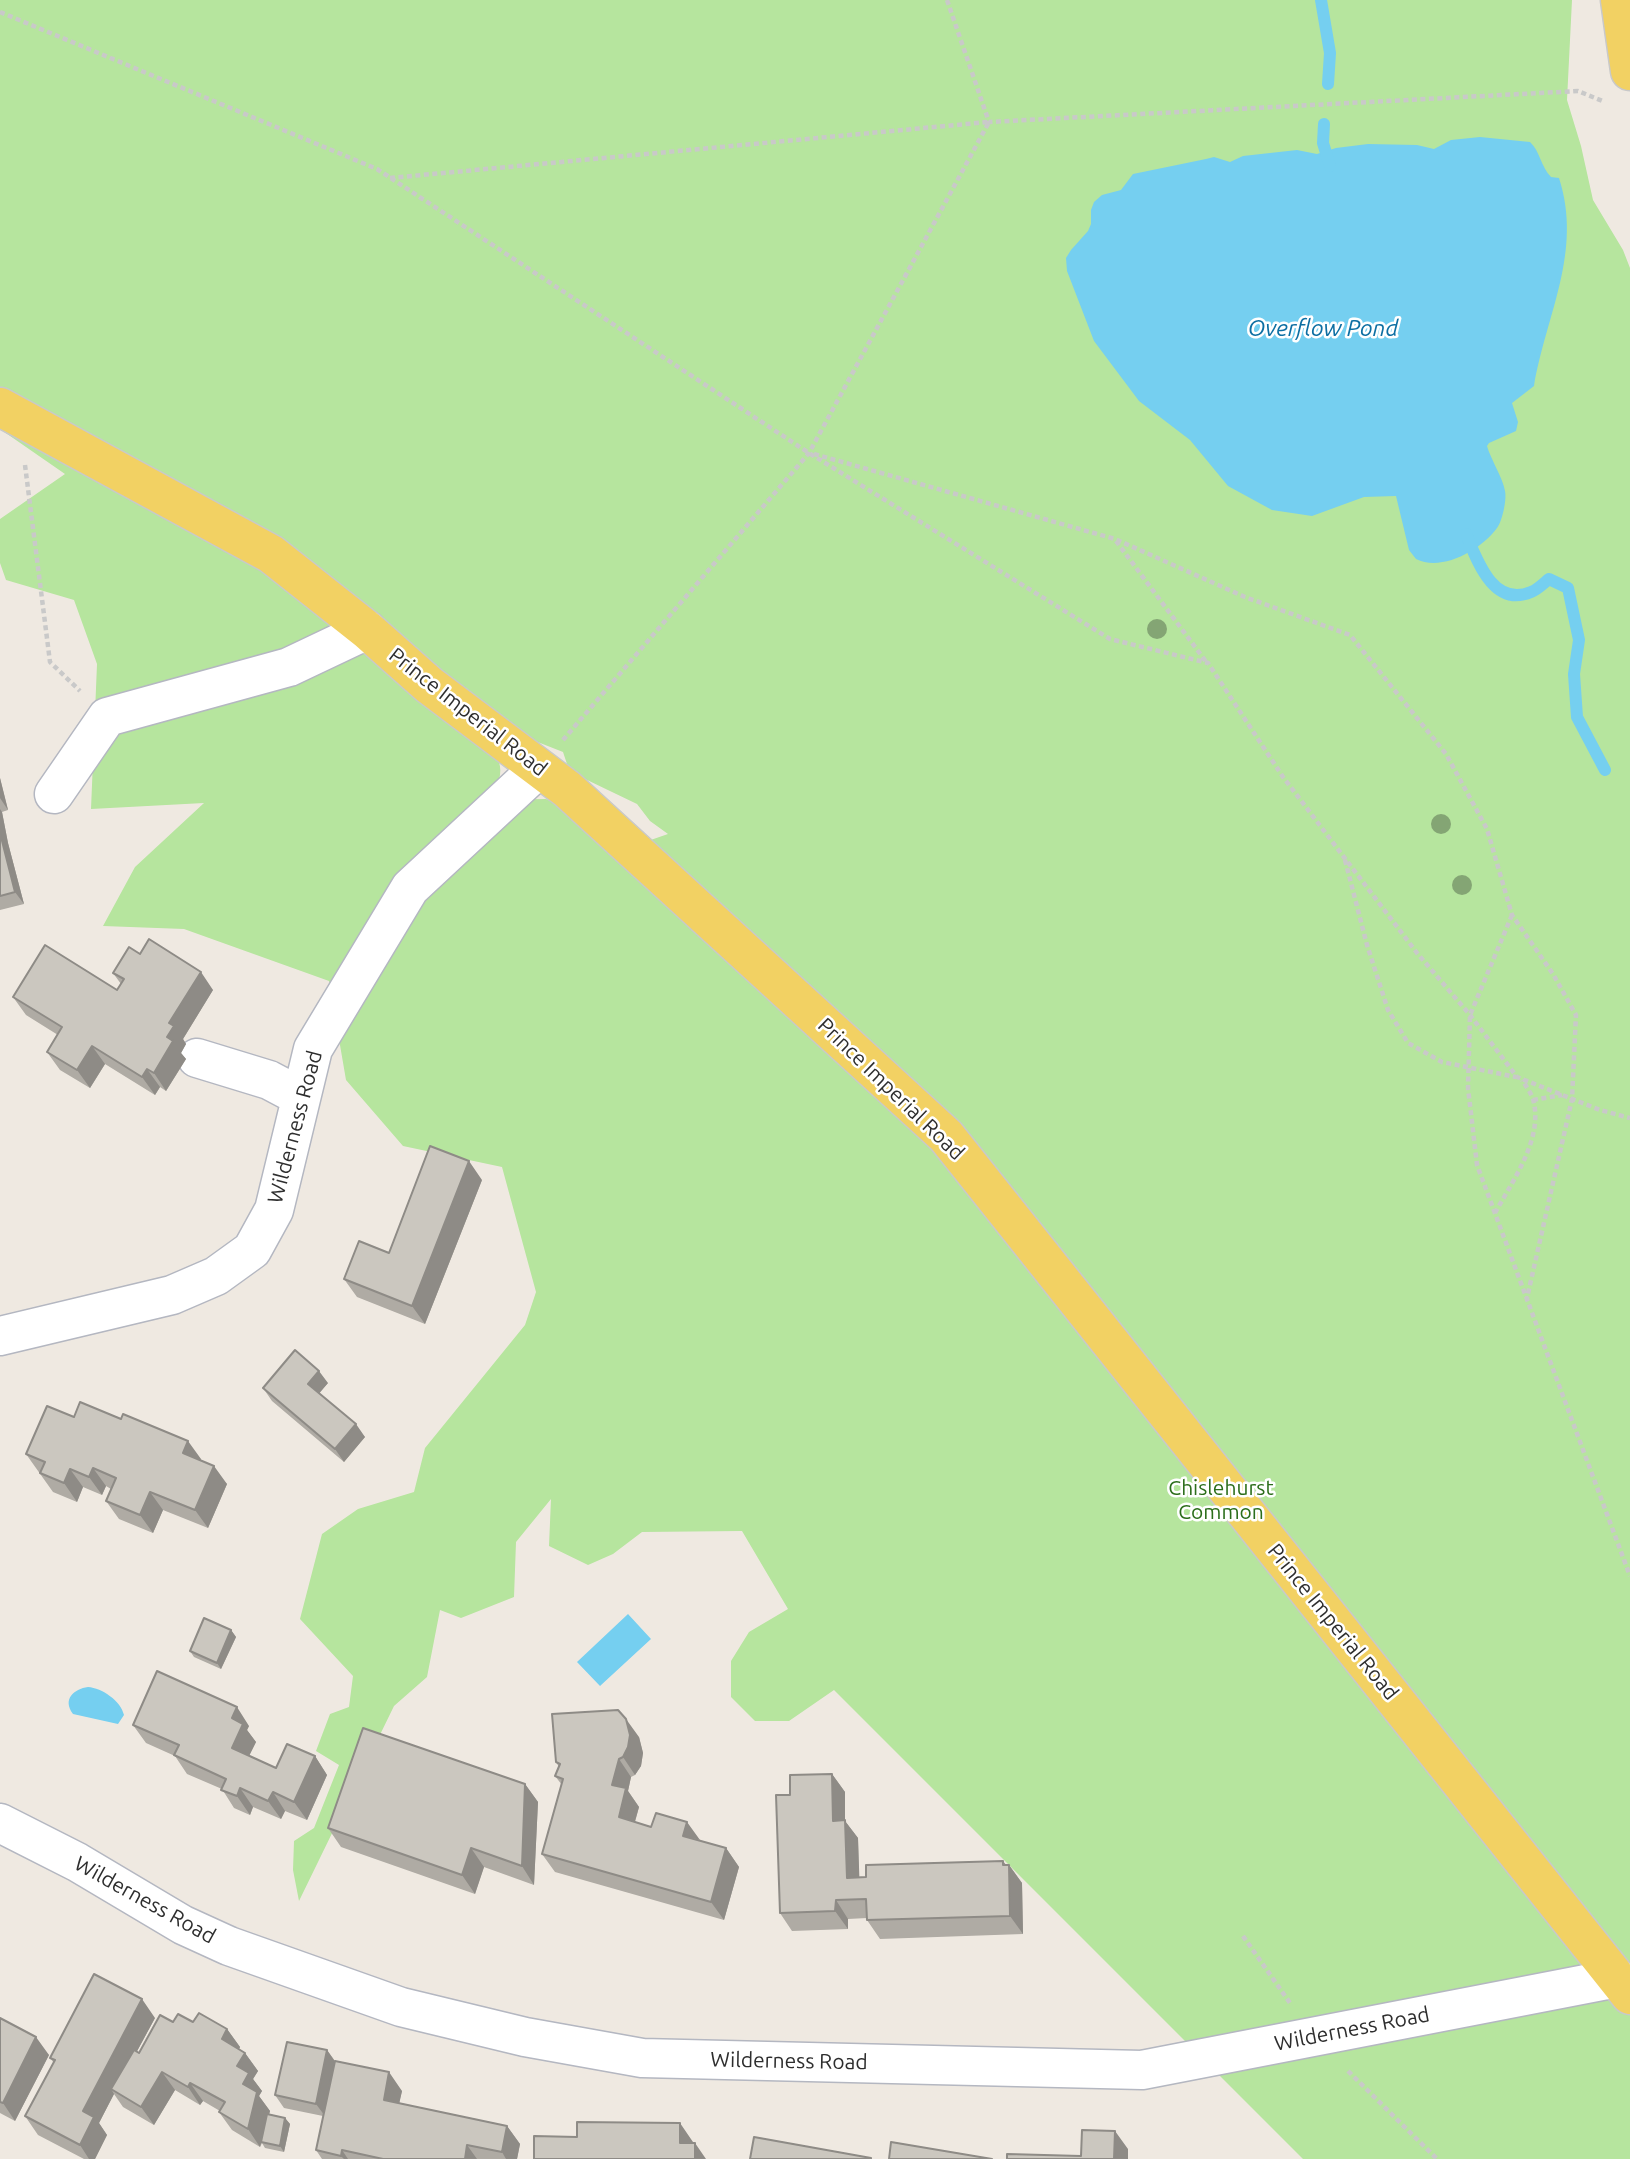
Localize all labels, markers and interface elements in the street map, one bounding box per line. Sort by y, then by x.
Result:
water label: Overflow Pond [1248,314,1398,342]
street label: Prince Imperial Road [384,642,552,782]
street label: Prince Imperial Road [813,1013,969,1165]
street label: Wilderness Road [262,1048,328,1206]
park label: Chislehurst Common [1168,1475,1274,1525]
street label: Prince Imperial Road [1262,1539,1404,1705]
street label: Wilderness Road [70,1851,220,1949]
street label: Wilderness Road [1272,2002,1432,2056]
street label: Wilderness Road [710,2047,868,2075]

